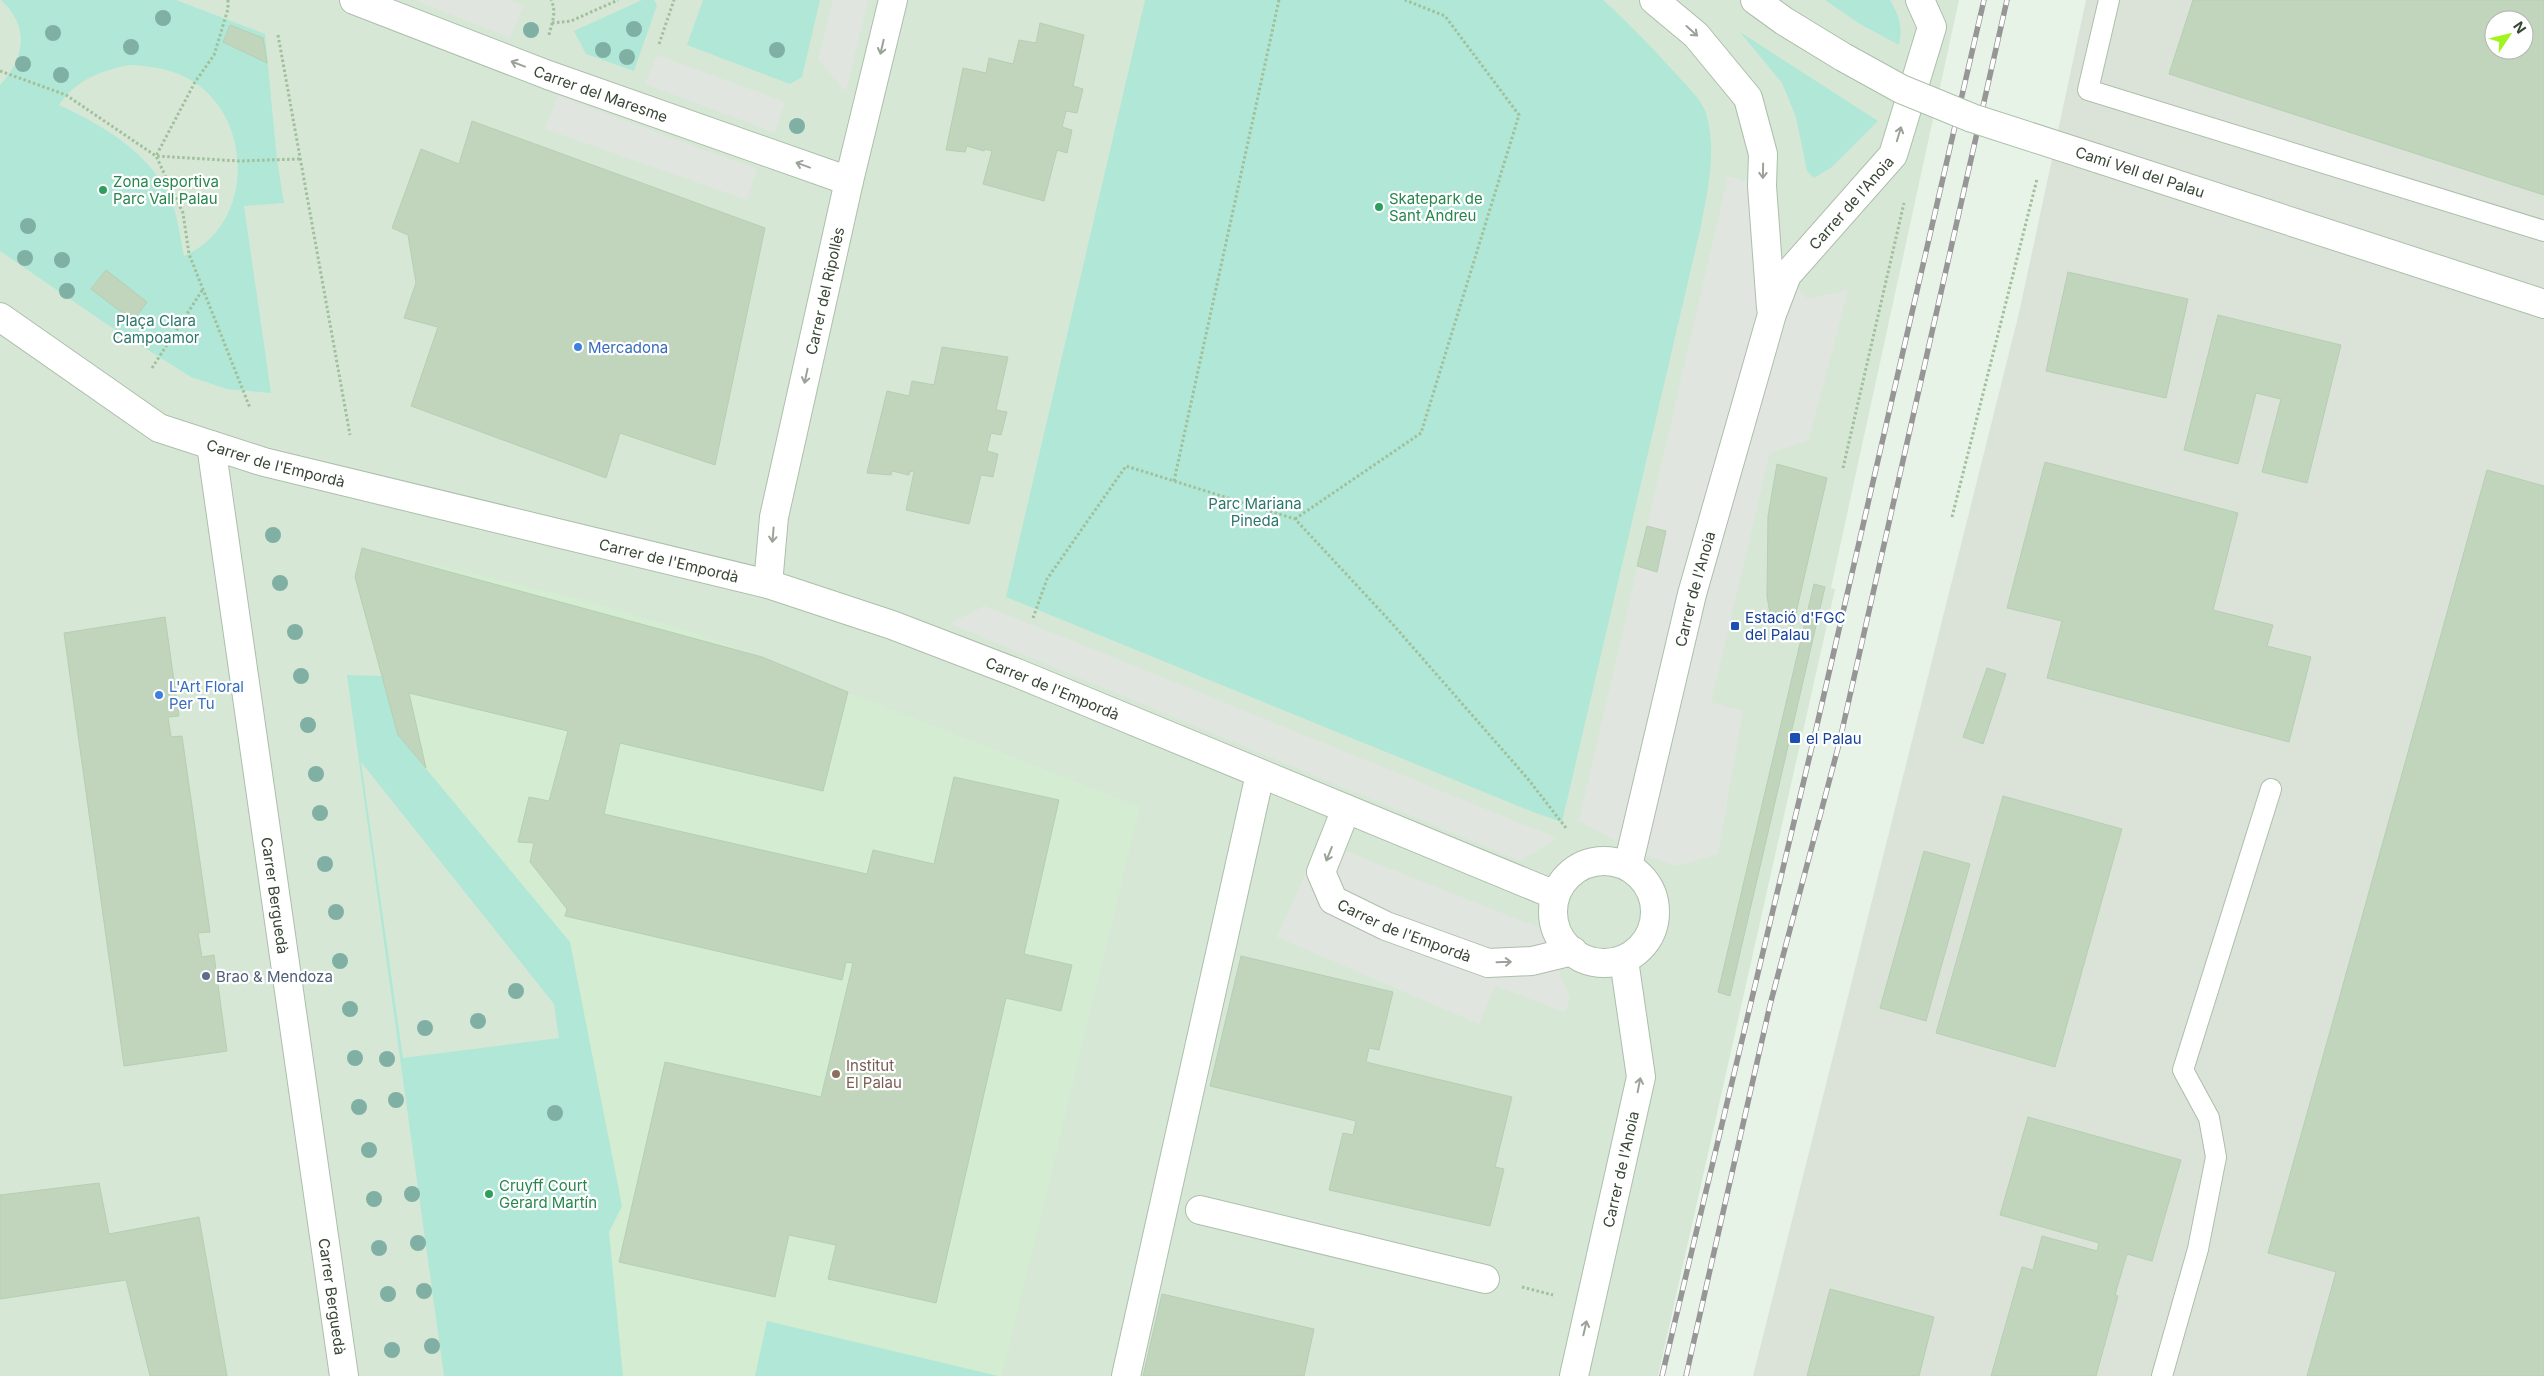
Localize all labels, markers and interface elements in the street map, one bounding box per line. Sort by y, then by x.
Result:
north arrow [2484,10,2534,60]
text: N [2510,18,2530,37]
one-way arrow [1685,26,1698,37]
one-way arrow [877,39,886,55]
one-way arrow [511,59,526,68]
street label: Carrer del Maresme [531,61,671,126]
one-way arrow [1895,127,1905,143]
street label: Camí Vell del Palau [2073,142,2207,202]
street label: Carrer de l'Anoia [1805,152,1897,253]
one-way arrow [796,160,811,169]
one-way arrow [1758,162,1768,179]
place label: Zona esportiva Parc Vall Palau [113,172,219,208]
marker: Zona esportiva Parc Vall Palau [97,184,109,196]
place label: Skatepark de Sant Andreu [1389,189,1483,225]
marker: Skatepark de Sant Andreu [1373,201,1385,213]
street label: Carrer del Ripollès [801,225,848,357]
park label: Plaça Clara Campoamor [112,311,200,347]
place label: Mercadona [588,338,668,357]
marker: Mercadona [572,341,584,353]
one-way arrow [801,368,810,384]
street label: Carrer de l'Empordà [204,435,347,491]
park label: Parc Mariana Pineda [1208,494,1302,530]
one-way arrow [768,527,777,543]
street label: Carrer de l'Anoia [1670,529,1719,649]
street label: Carrer de l'Empordà [597,534,741,586]
place label: Estació d'FGC del Palau [1745,608,1845,644]
marker: Estació d'FGC del Palau [1729,620,1741,632]
street label: Carrer de l'Empordà [983,652,1122,724]
place label: L'Art Floral Per Tu [169,677,244,713]
marker: L'Art Floral Per Tu [153,689,165,701]
place label: el Palau [1806,729,1862,748]
marker: el Palau [1788,731,1802,745]
street label: Carrer Berguedà [258,836,293,955]
one-way arrow [1323,846,1333,861]
street label: Carrer de l'Empordà [1334,894,1474,966]
one-way arrow [1496,957,1512,967]
place label: Brao & Mendoza [216,967,333,986]
marker: Brao & Mendoza [200,970,212,982]
place label: Institut El Palau [846,1056,902,1092]
marker: Institut El Palau [830,1068,842,1080]
one-way arrow [1635,1077,1645,1093]
street label: Carrer de l'Anoia [1598,1109,1643,1229]
place label: Cruyff Court Gerard Martín [499,1176,597,1212]
marker: Cruyff Court Gerard Martín [483,1188,495,1200]
street label: Carrer Berguedà [315,1237,350,1356]
one-way arrow [1581,1321,1590,1337]

